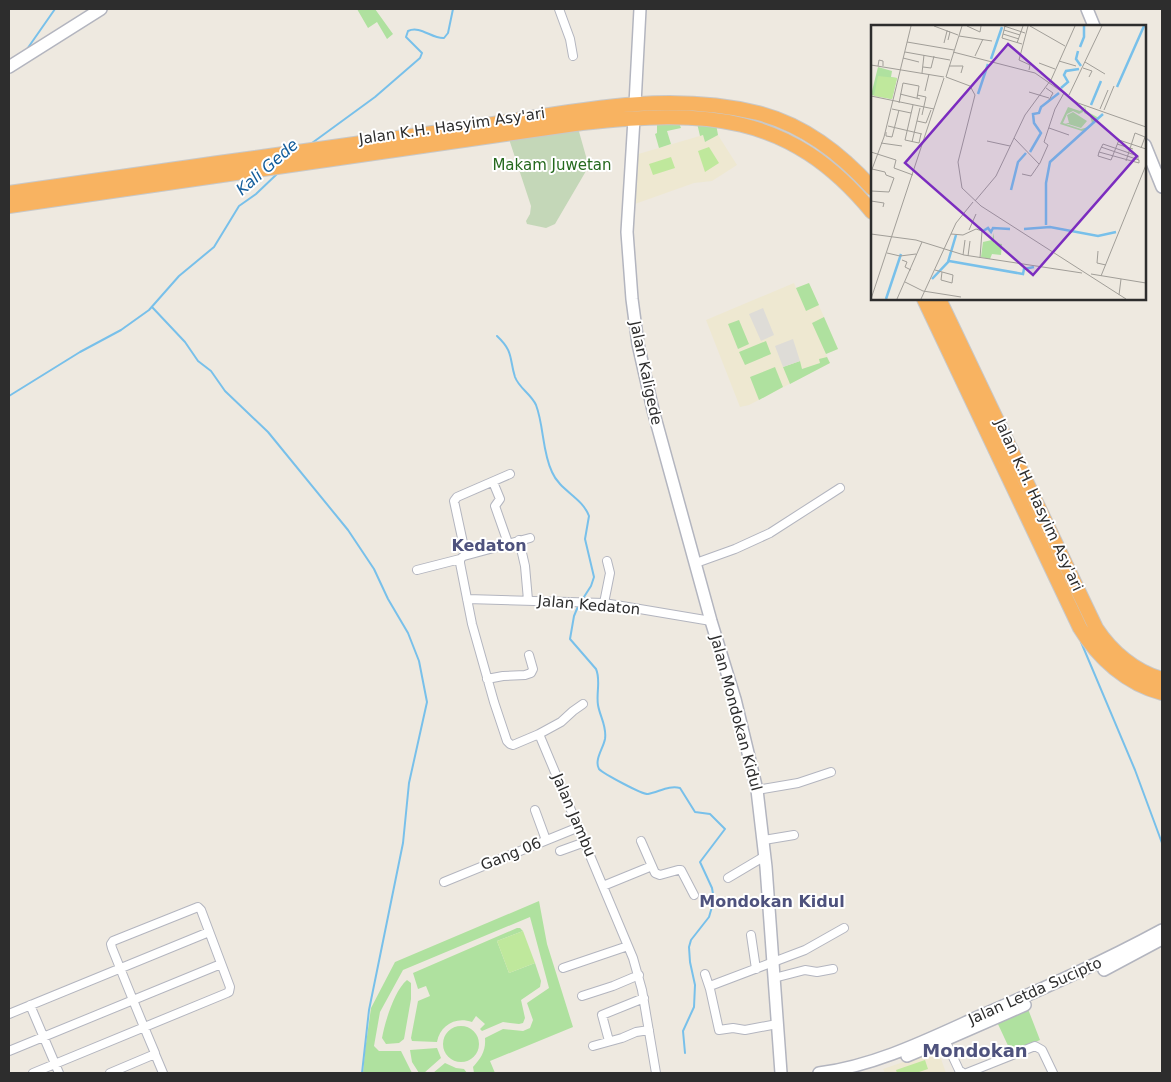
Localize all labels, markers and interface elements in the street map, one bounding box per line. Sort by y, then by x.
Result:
inset map [871,25,1146,300]
street label: Jalan K.H. Hasyim Asy'ari [357,104,546,148]
water label: Kali Gede [232,135,302,199]
park label: Makam Juwetan [492,156,612,174]
street label: Jalan Kaligede [626,318,666,427]
street label: Jalan K.H. Hasyim Asy'ari [991,415,1087,594]
district label: Kedaton [451,536,527,555]
street label: Jalan Kedaton [536,591,641,618]
street label: Jalan Mondokan Kidul [706,632,765,793]
street label: Jalan Jambu [548,770,600,859]
street label: Gang 06 [478,834,544,874]
district label: Mondokan Kidul [699,892,845,911]
street label: Jalan Letda Sucipto [965,953,1104,1029]
district label: Mondokan [922,1040,1028,1061]

